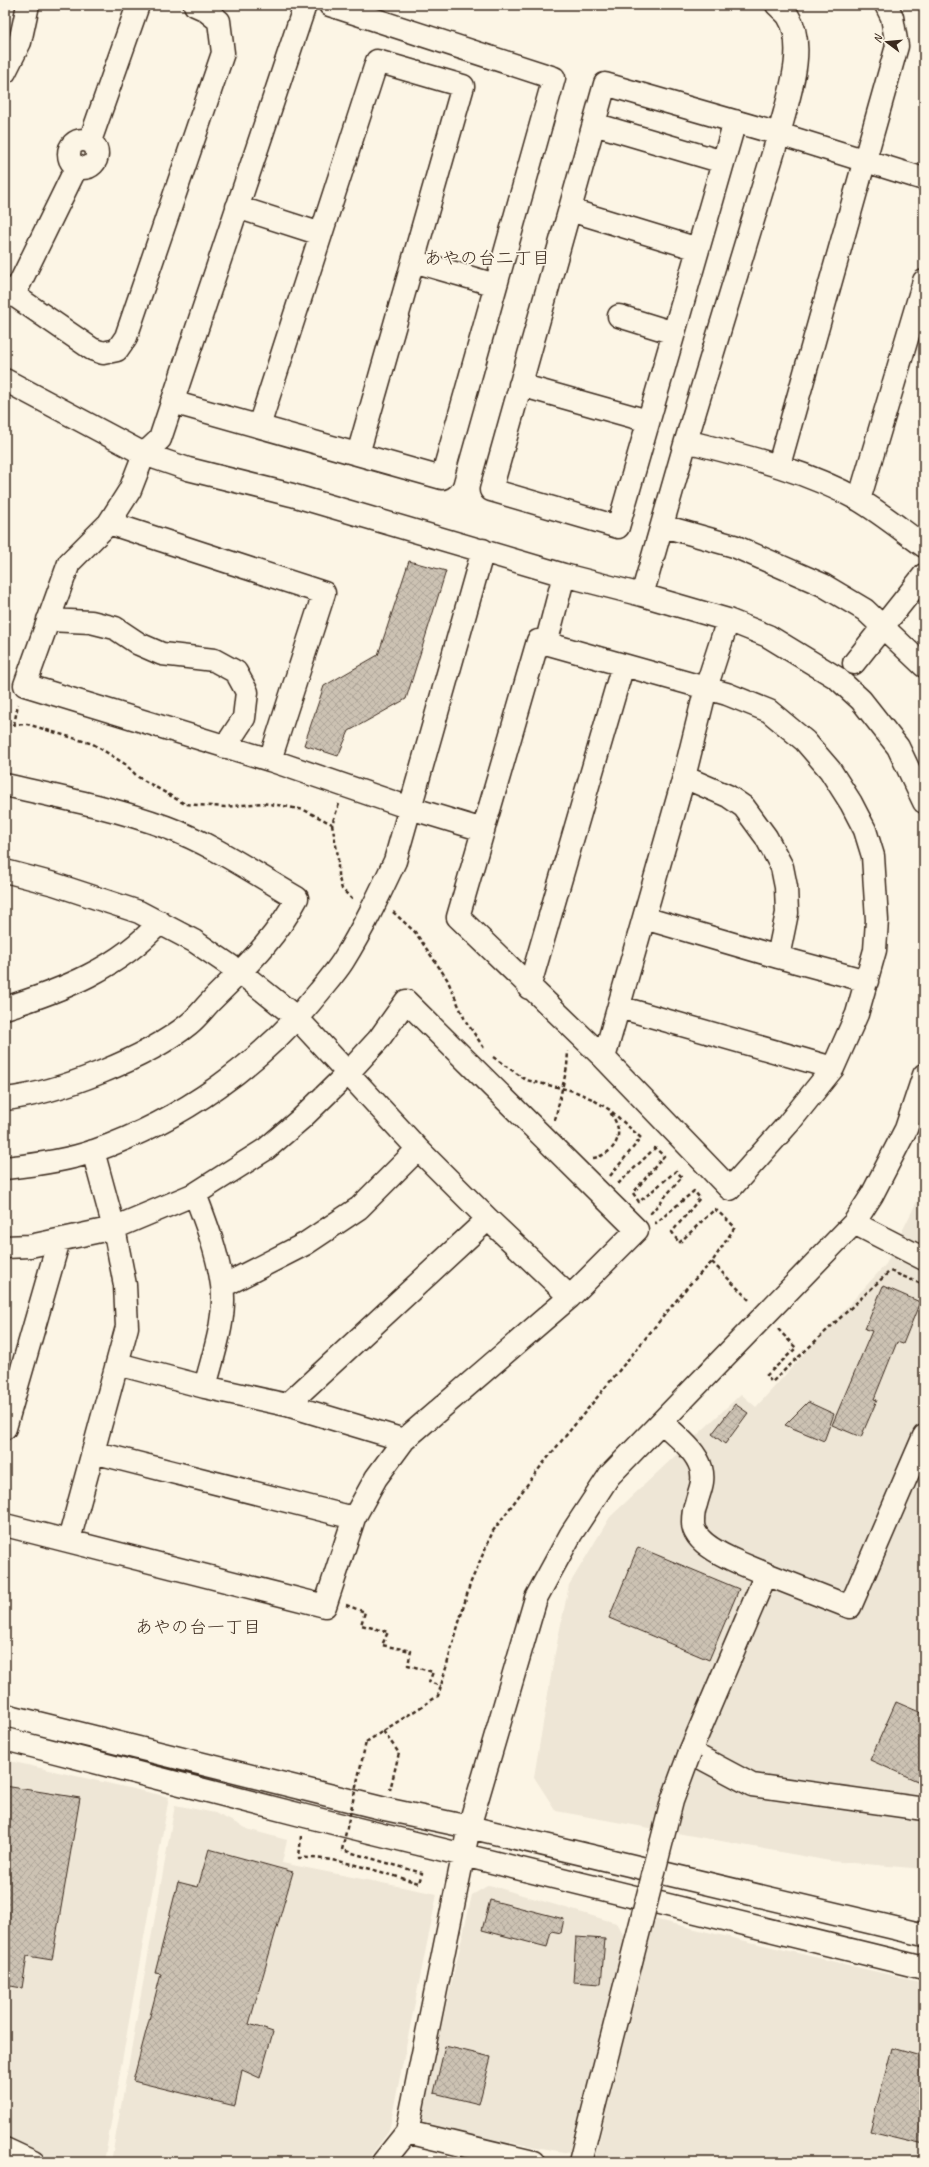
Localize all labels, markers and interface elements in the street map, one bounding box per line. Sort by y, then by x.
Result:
north arrow [867,22,907,62]
text: N [870,32,886,44]
district label: あやの台二丁目 [424,247,550,269]
district label: あやの台一丁目 [135,1616,261,1638]

